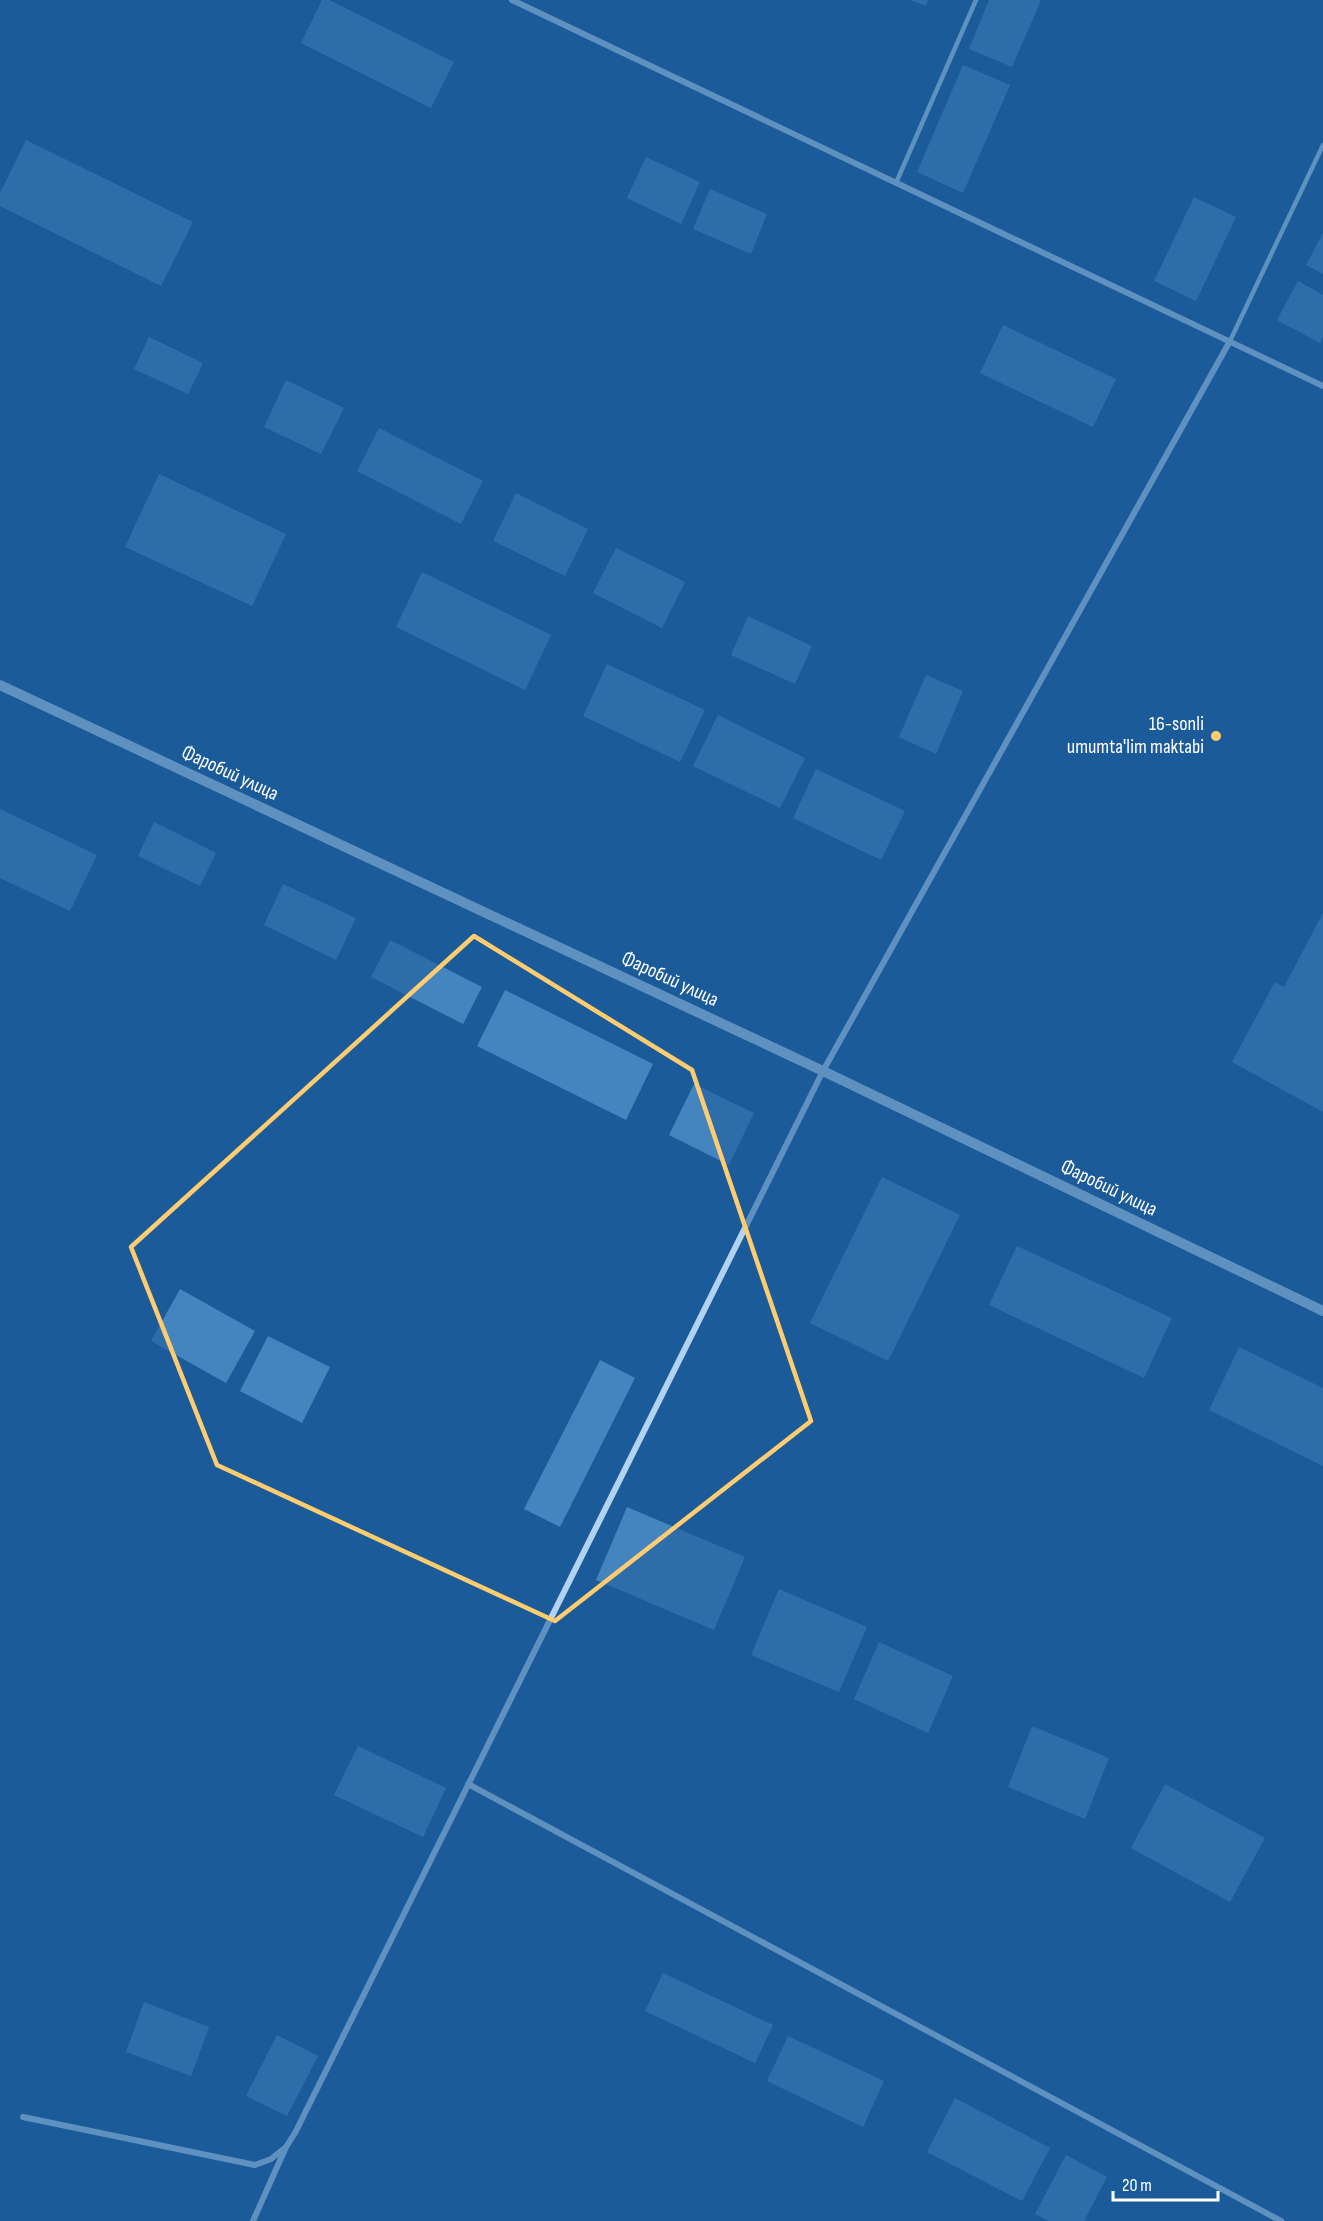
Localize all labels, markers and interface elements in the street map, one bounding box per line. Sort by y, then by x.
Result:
place label: 16-sonli umumta'lim maktabi [1067,712,1204,759]
marker: 16-sonli umumta'lim maktabi [1209,729,1223,743]
street label: Фаробий улица [178,740,282,806]
street label: Фаробий улица [618,946,722,1012]
street label: Фаробий улица [1057,1154,1161,1222]
scale bar [1113,2164,1218,2202]
text: 20 m [1122,2175,1152,2196]

